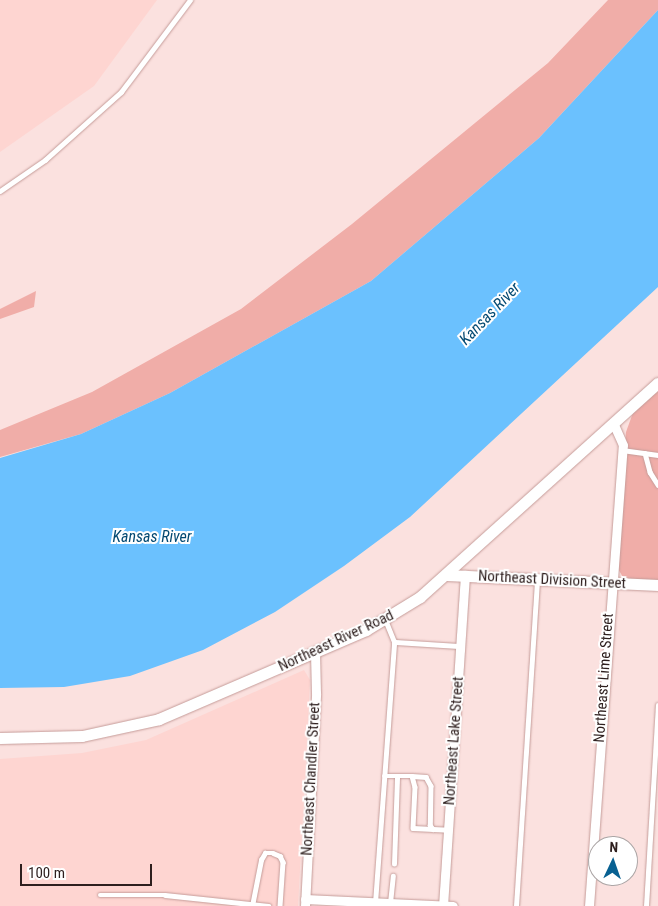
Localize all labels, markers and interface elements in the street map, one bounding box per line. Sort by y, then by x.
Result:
water label: Kansas River [456,279,524,349]
water label: Kansas River [113,527,191,547]
street label: Northeast Division Street [478,567,626,593]
street label: Northeast River Road [275,606,397,676]
street label: Northeast Lime Street [590,613,618,743]
street label: Northeast Lake Street [441,676,467,806]
street label: Northeast Chandler Street [298,702,324,856]
north arrow [588,836,638,886]
text: N [609,839,618,855]
scale bar [22,854,155,886]
text: 100 m [28,864,65,882]

